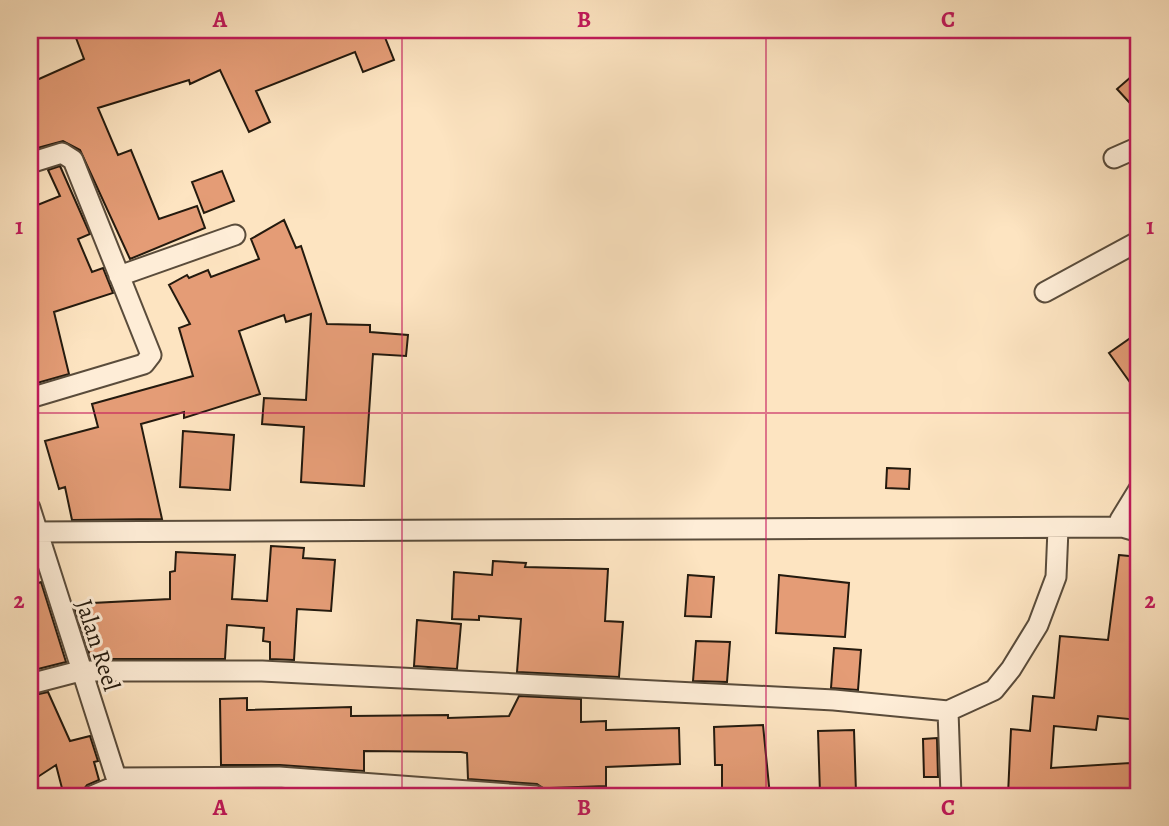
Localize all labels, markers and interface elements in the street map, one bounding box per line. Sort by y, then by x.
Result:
text: A [212,4,228,35]
text: B [577,4,591,35]
text: C [941,4,955,35]
text: 1 [15,211,23,242]
text: 1 [1146,211,1154,242]
text: 2 [13,585,25,616]
text: 2 [1144,585,1156,616]
street label: Jalan Reel [68,595,128,695]
text: A [212,792,228,823]
text: B [577,792,591,823]
text: C [941,792,955,823]

